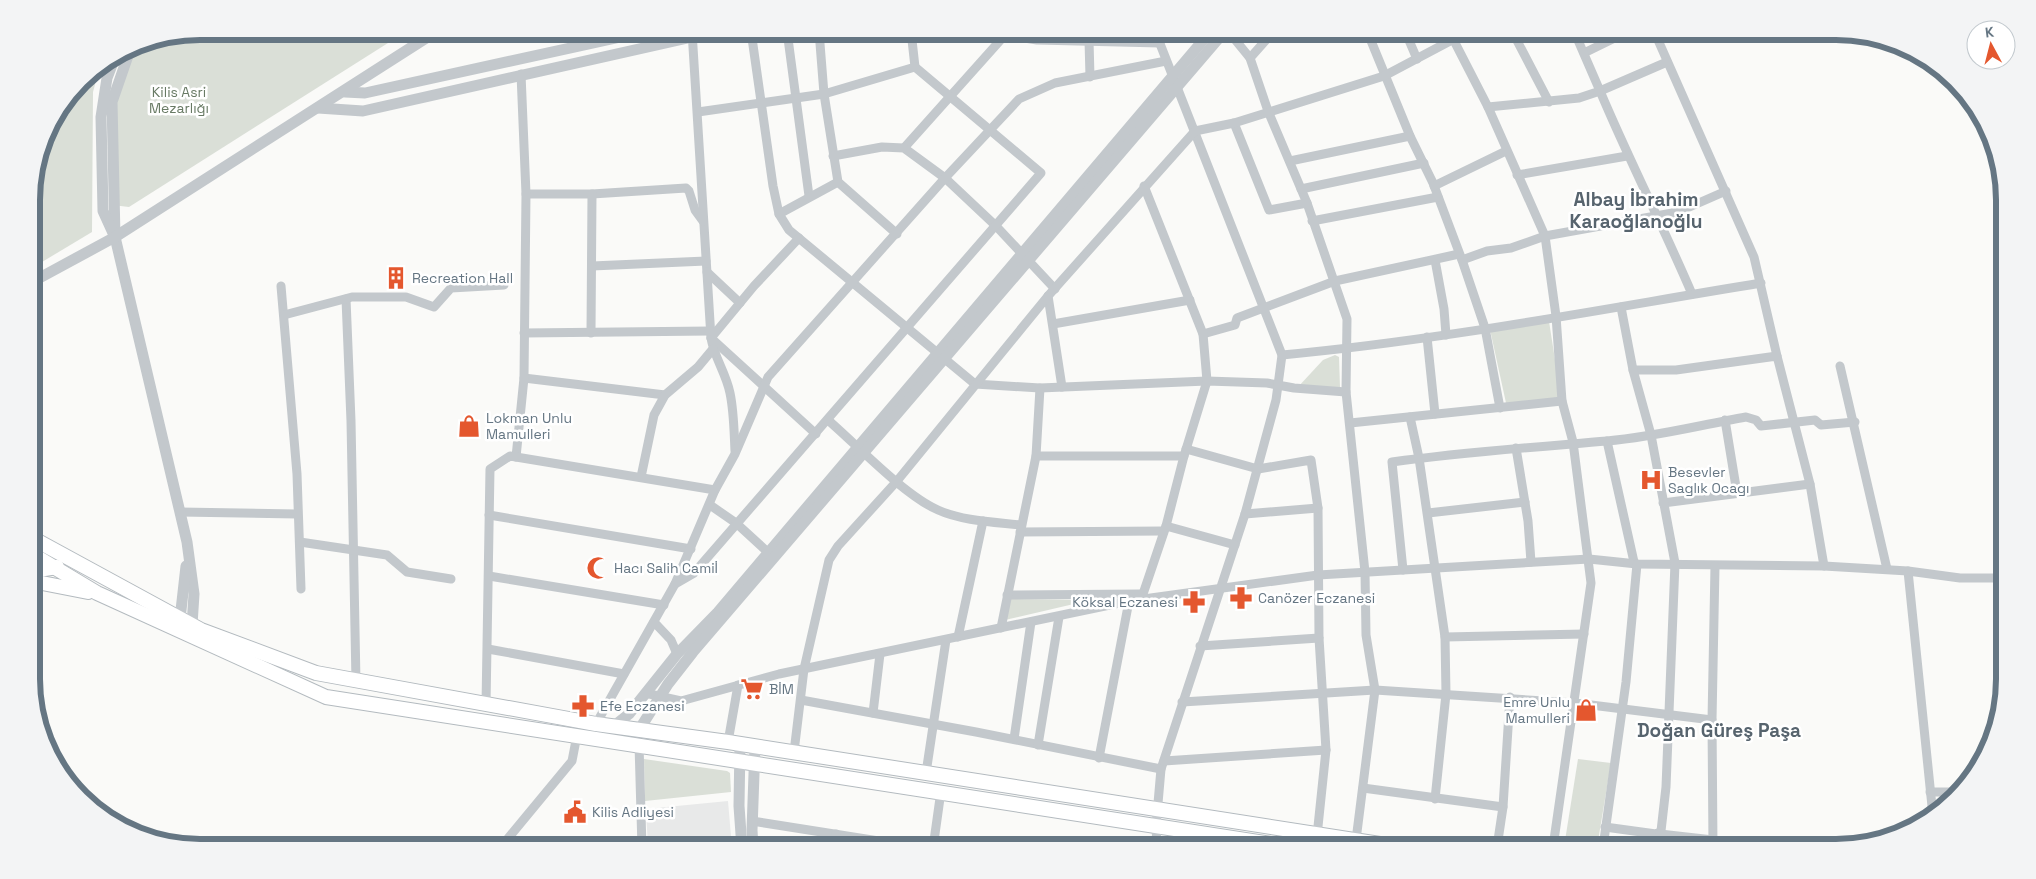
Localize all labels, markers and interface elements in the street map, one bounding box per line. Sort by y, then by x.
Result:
north arrow [1966,20,2016,70]
text: K [1984,23,1995,42]
park label: Kilis Asri Mezarlığı [149,83,209,117]
district label: Albay İbrahim Karaoğlanoğlu [1570,187,1702,234]
building icon: Recreation Hall [383,265,409,291]
place label: Recreation Hall [412,269,513,287]
place label: Lokman Unlu Mamulleri [486,409,572,443]
shop icon: Lokman Unlu Mamulleri [456,413,482,439]
place label: Besevler Saglık Ocagı [1668,463,1749,497]
hospital icon: Besevler Saglık Ocagı [1638,467,1664,493]
mosque icon: Hacı Salih Camiİ [585,555,611,581]
place label: Hacı Salih Camiİ [614,559,718,577]
pharmacy icon: Canözer Eczanesi [1228,585,1254,611]
pharmacy icon: Köksal Eczanesi [1181,589,1207,615]
place label: Canözer Eczanesi [1258,589,1375,607]
place label: Köksal Eczanesi [1072,593,1178,611]
supermarket icon: BİM [739,676,765,702]
place label: BİM [769,680,794,698]
pharmacy icon: Efe Eczanesi [570,693,596,719]
place label: Emre Unlu Mamulleri [1503,693,1570,727]
place label: Efe Eczanesi [600,697,685,715]
shop icon: Emre Unlu Mamulleri [1573,697,1599,723]
district label: Doğan Güreş Paşa [1637,718,1801,743]
public building icon: Kilis Adliyesi [562,799,588,825]
place label: Kilis Adliyesi [592,803,674,821]

